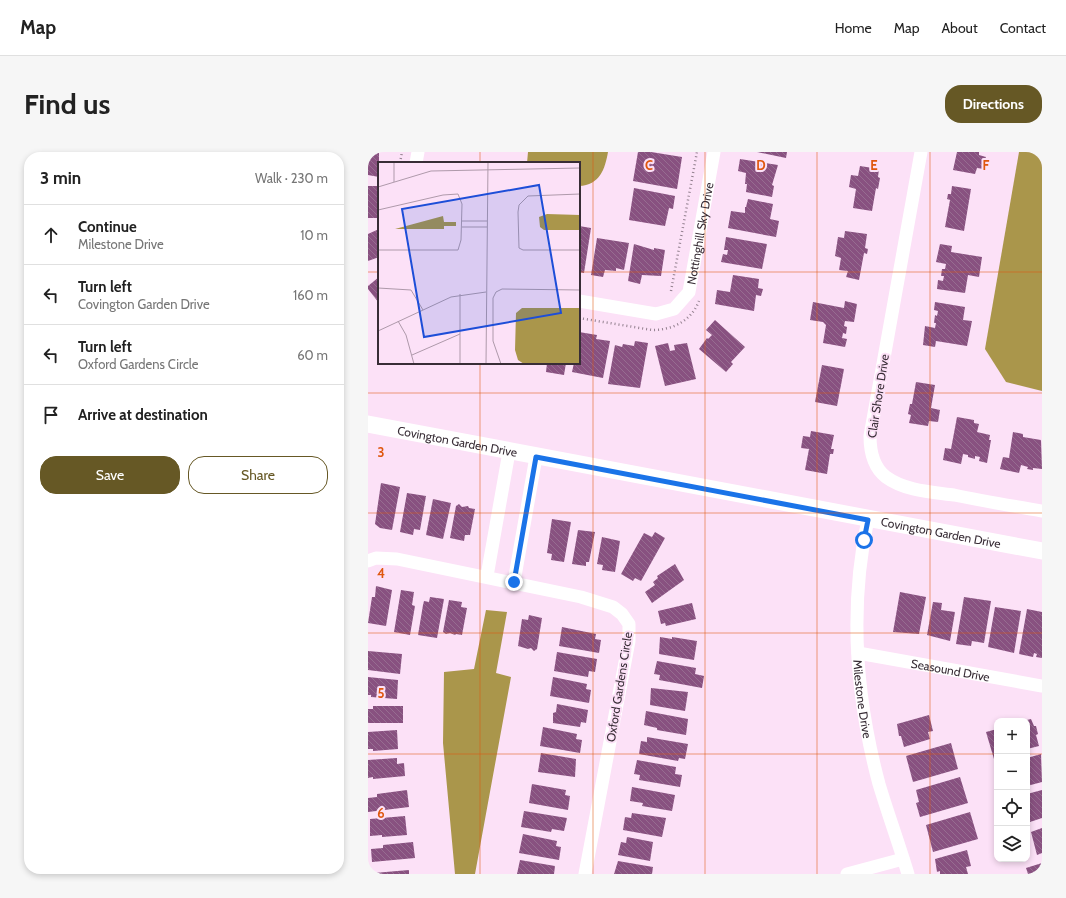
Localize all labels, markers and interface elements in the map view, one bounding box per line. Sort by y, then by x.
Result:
text: Map [20,16,56,39]
text: Home [835,19,872,37]
text: Map [894,19,919,37]
text: About [941,19,978,37]
text: Contact [1000,19,1046,37]
button: Directions [945,85,1042,123]
text: Find us [24,87,110,121]
text: C [645,157,653,173]
text: D [756,157,766,173]
text: E [870,157,878,173]
text: F [983,157,990,173]
inset map [378,162,580,364]
text: 3 min [40,168,81,188]
text: Walk · 230 m [255,170,328,186]
street label: Nottinghill Sky Drive [683,181,716,286]
text: Continue [78,218,137,236]
icon: ahead [40,224,62,246]
text: 10 m [300,227,328,243]
text: Milestone Drive [78,236,164,252]
text: Turn left [78,278,132,296]
icon: left [40,284,62,306]
text: 160 m [293,287,328,303]
text: Covington Garden Drive [78,296,210,312]
text: Turn left [78,338,132,356]
icon: left [40,344,62,366]
text: 60 m [297,347,328,363]
street label: Clair Shore Drive [864,353,892,439]
text: Oxford Gardens Circle [78,356,198,372]
icon: arrive [40,404,62,426]
text: Arrive at destination [78,406,208,424]
street label: Covington Garden Drive [396,422,519,459]
text: 3 [377,444,385,460]
button: Save [40,456,180,494]
button: Share [188,456,328,494]
street label: Covington Garden Drive [880,513,1002,551]
route start [855,531,873,549]
text: 4 [377,565,385,581]
route end [505,573,523,591]
street label: Oxford Gardens Circle [603,631,635,743]
street label: Seasound Drive [910,655,991,684]
street label: Milestone Drive [851,659,876,740]
text: 5 [378,685,385,701]
map controls [994,718,1030,862]
button: + [994,718,1030,754]
button: − [994,754,1030,790]
button: locate [994,790,1030,826]
text: 6 [377,805,385,821]
button: layers [994,826,1030,862]

